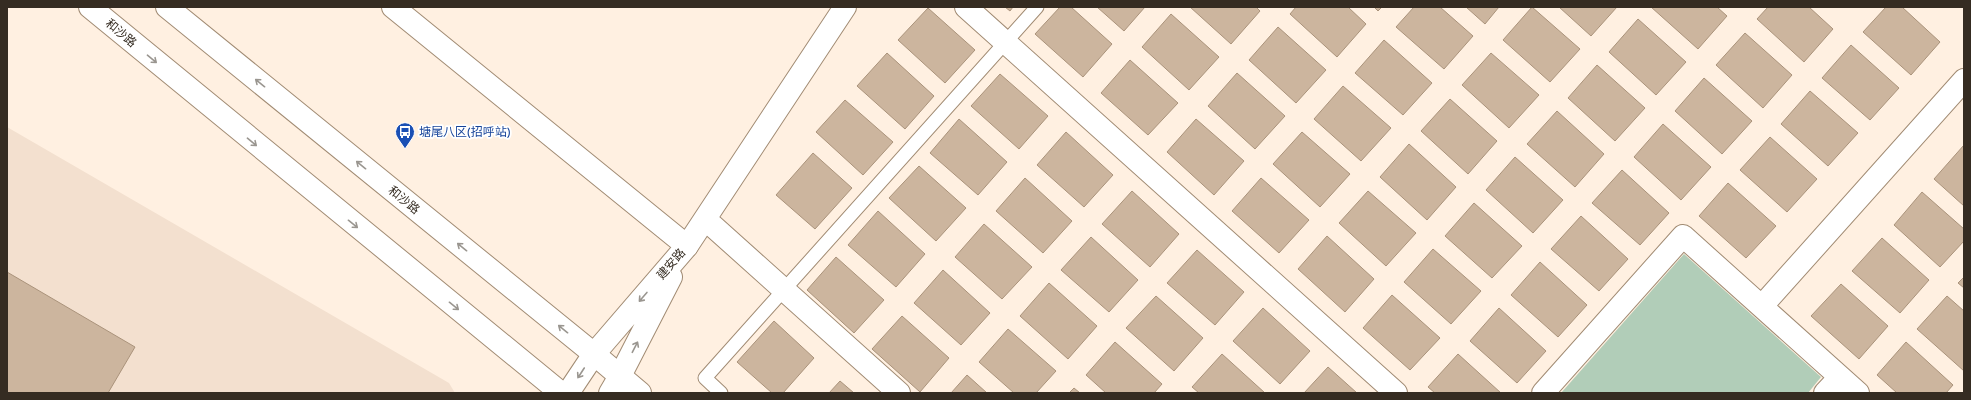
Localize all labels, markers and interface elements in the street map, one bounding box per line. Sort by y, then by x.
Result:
street label: 和沙路 [103,16,139,50]
one-way arrow [147,54,157,63]
one-way arrow [255,79,266,88]
bus stop icon: 塘尾八区(招呼站) [394,121,416,149]
place label: 塘尾八区(招呼站) [419,125,511,139]
one-way arrow [247,137,258,146]
one-way arrow [356,161,367,170]
street label: 和沙路 [386,183,422,217]
one-way arrow [347,220,358,228]
one-way arrow [457,243,468,252]
street label: 建安路 [654,246,688,282]
one-way arrow [638,291,647,302]
one-way arrow [448,302,459,310]
one-way arrow [558,325,569,333]
one-way arrow [632,341,639,353]
one-way arrow [577,367,585,378]

